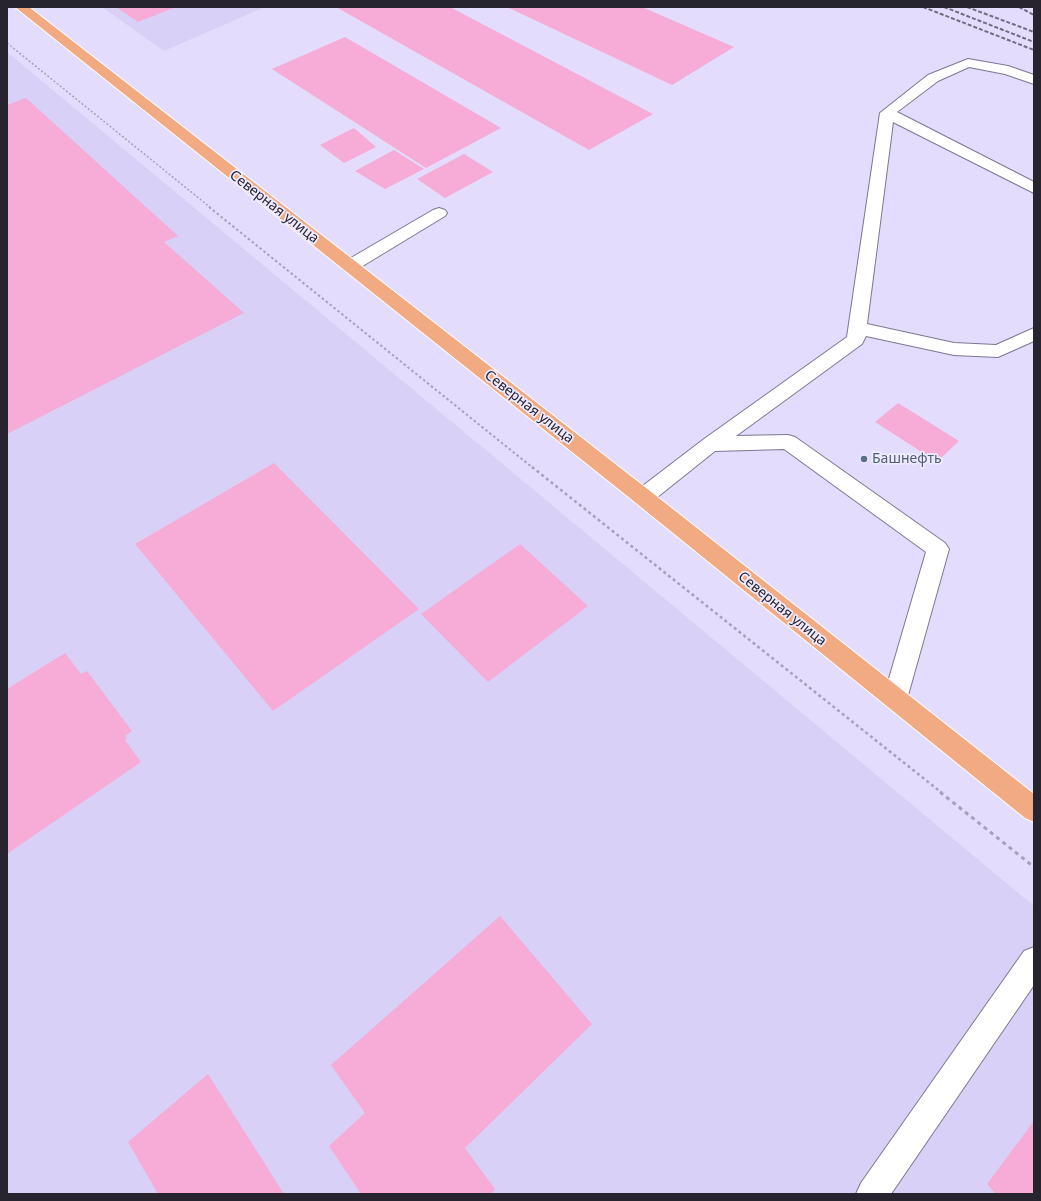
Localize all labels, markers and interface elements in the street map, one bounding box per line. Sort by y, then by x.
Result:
street label: Северная улица [226,167,322,247]
street label: Северная улица [481,367,577,447]
place label: Башнефть [872,451,942,467]
marker: Башнефть [859,454,869,464]
street label: Северная улица [735,568,829,650]

